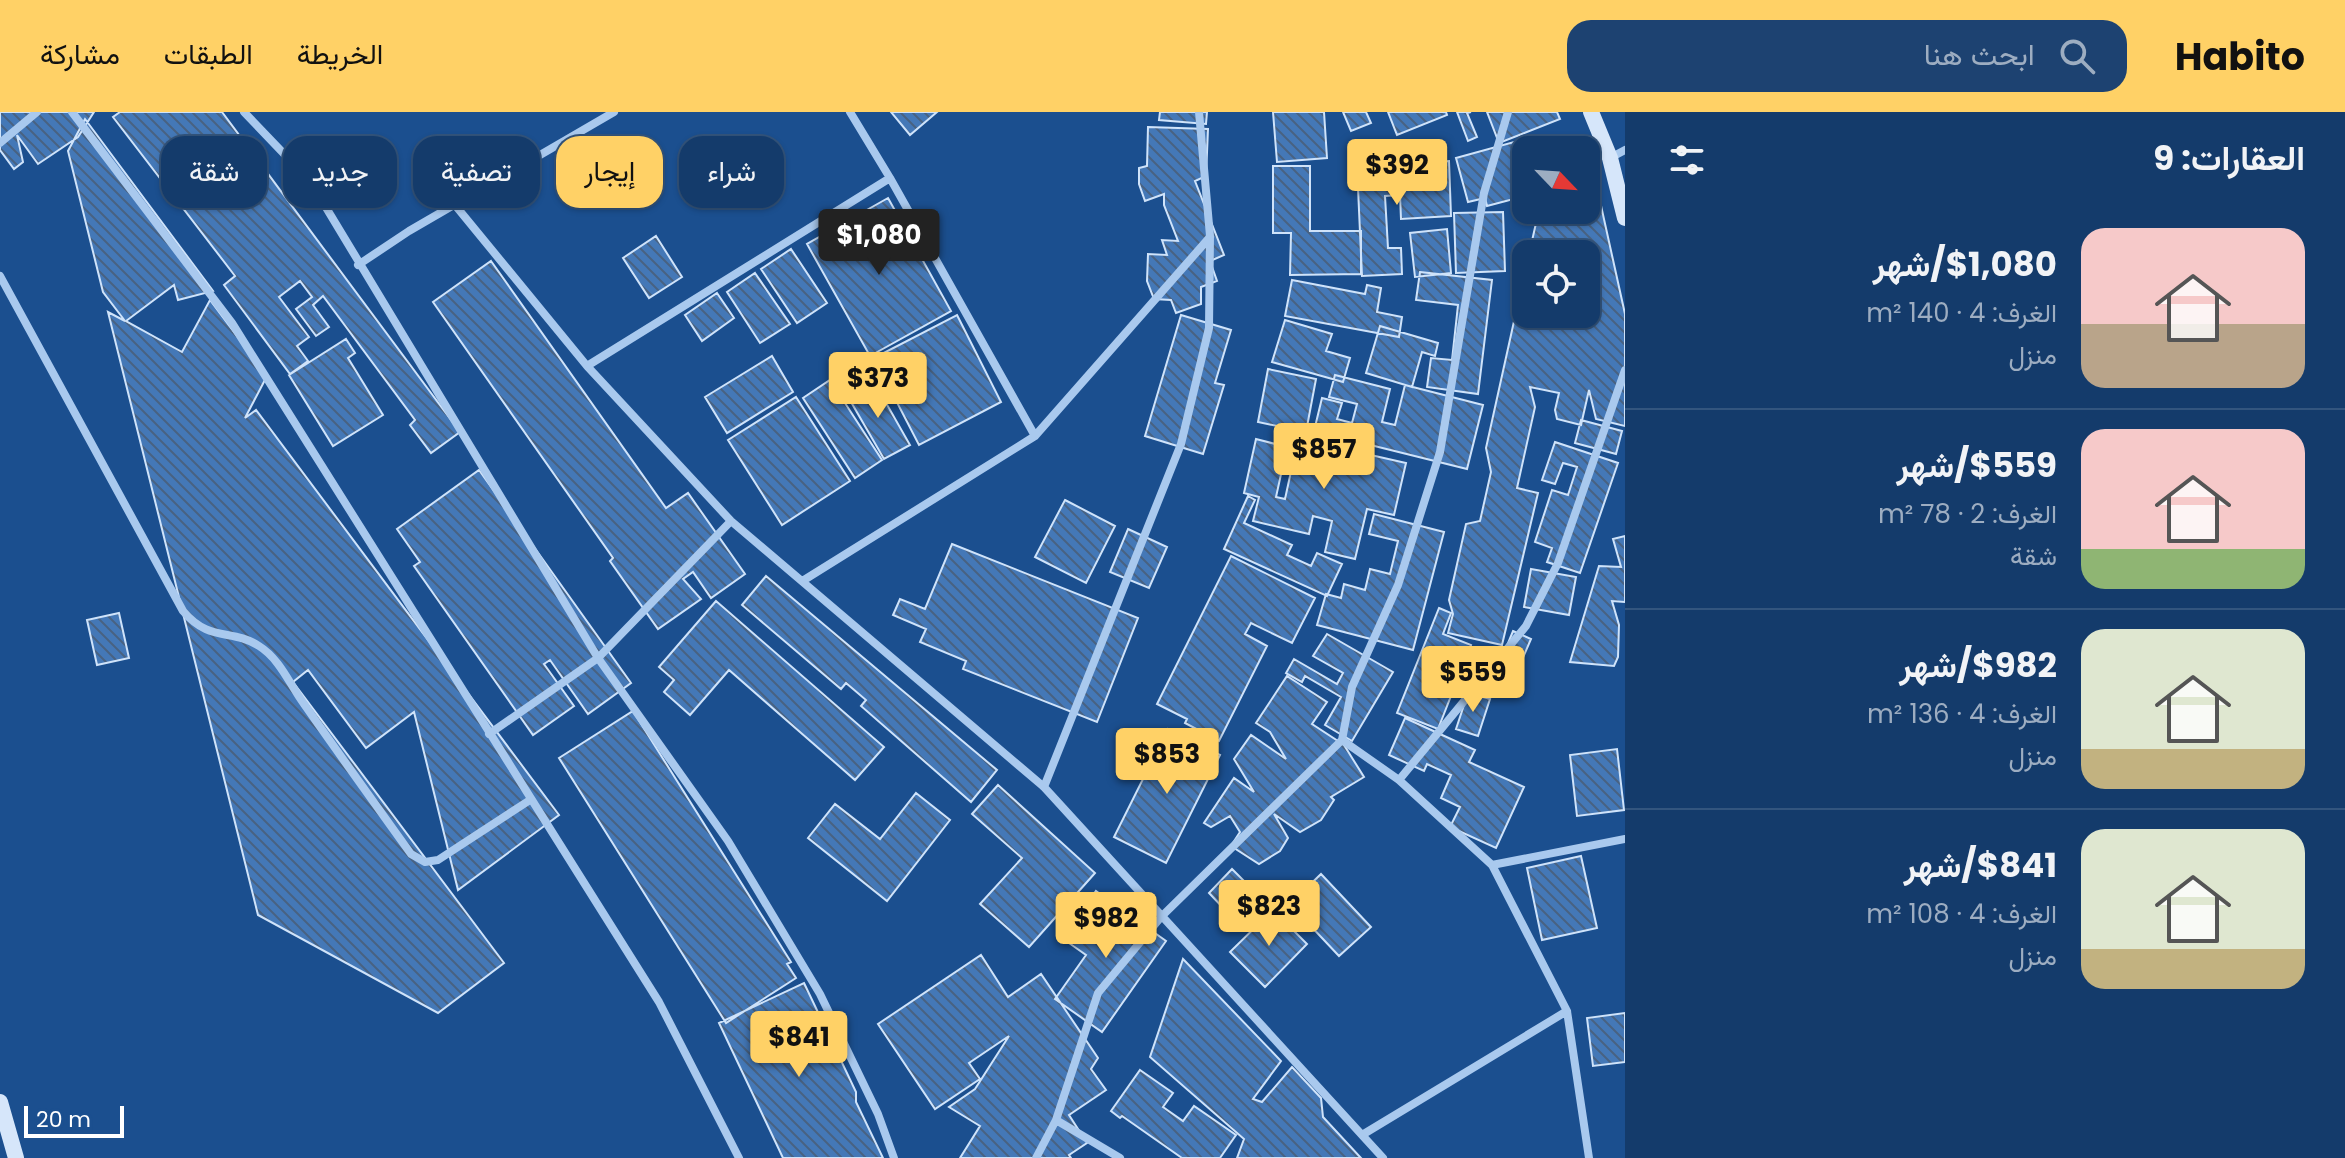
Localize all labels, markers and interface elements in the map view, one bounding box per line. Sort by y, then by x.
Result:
search box [1567,20,2127,92]
text: Habito [2175,30,2305,83]
text: ابحث هنا [1924,33,2035,76]
icon: search [2055,34,2099,78]
text: مشاركة [40,35,120,74]
text: الطبقات [164,35,253,74]
text: الخريطة [297,35,383,74]
text: العقارات: 9 [2153,134,2305,182]
chip: شقة [161,136,267,208]
chip: جديد [283,136,397,208]
chip: تصفية [413,136,540,208]
chip: إيجار [556,136,663,208]
chip: شراء [679,136,784,208]
north arrow [1512,136,1600,224]
map controls [1512,136,1600,328]
icon: filters [1665,138,1709,182]
pin: $392 [1350,139,1444,207]
text: $392 [1365,147,1429,183]
pin: $1,080 [814,209,944,277]
text: $1,080 [836,217,922,253]
button: locate [1512,240,1600,328]
text: $1,080/شهر [1873,240,2057,288]
icon: home [2145,260,2241,356]
text: الغرف: 4 · 140 m² [1866,295,2057,331]
text: منزل [2008,337,2057,373]
pin: $373 [831,352,925,420]
text: $373 [847,360,909,396]
pin: $857 [1277,423,1371,491]
text: $857 [1292,431,1356,467]
text: $559/شهر [1897,441,2057,489]
icon: home [2145,461,2241,557]
text: الغرف: 2 · 78 m² [1878,496,2057,532]
text: شقة [2010,538,2057,574]
text: $982/شهر [1899,641,2057,689]
pin: $559 [1426,646,1520,714]
text: $559 [1440,654,1506,690]
icon: home [2145,661,2241,757]
text: الغرف: 4 · 136 m² [1867,696,2057,732]
pin: $853 [1120,728,1214,796]
text: $853 [1134,736,1200,772]
text: منزل [2008,738,2057,774]
text: $841/شهر [1904,841,2057,889]
icon: home [2145,861,2241,957]
pin: $823 [1222,880,1316,948]
text: $823 [1237,888,1301,924]
pin: $982 [1059,892,1153,960]
text: الغرف: 4 · 108 m² [1866,896,2057,932]
text: $982 [1074,900,1138,936]
text: منزل [2008,938,2057,974]
pin: $841 [752,1011,846,1079]
text: $841 [768,1019,830,1055]
scale bar [24,1102,124,1138]
text: 20 m [36,1104,91,1135]

